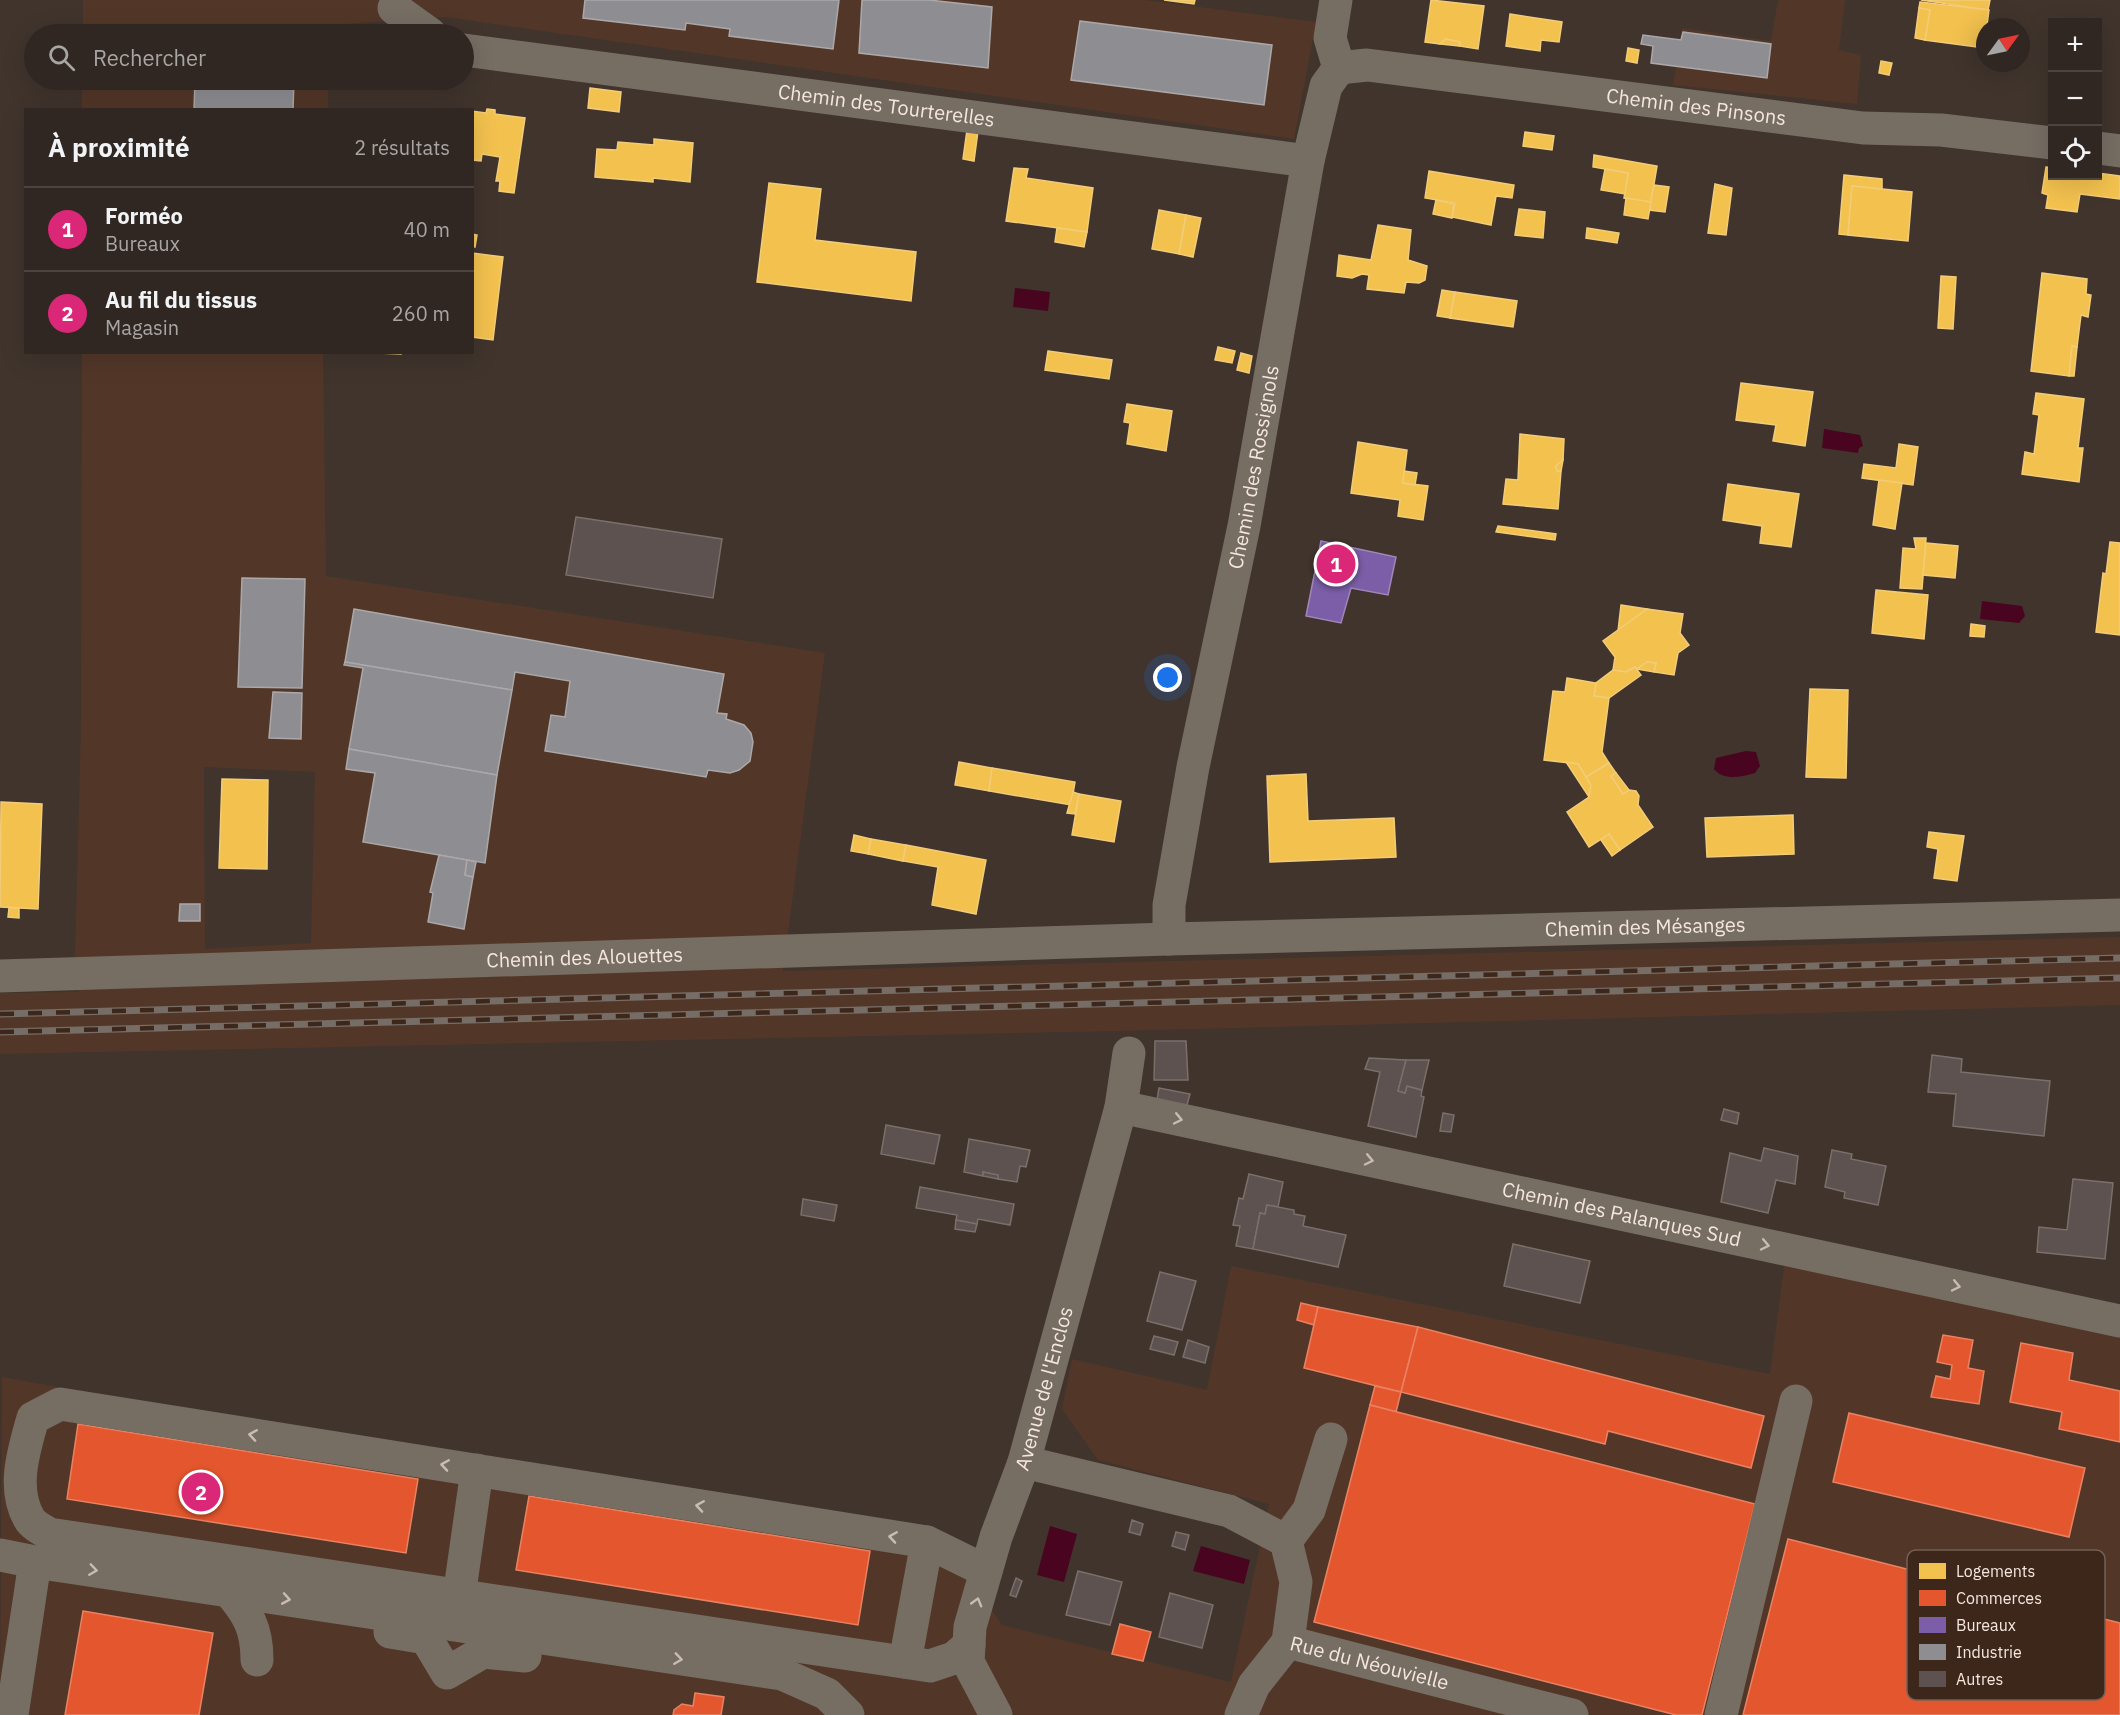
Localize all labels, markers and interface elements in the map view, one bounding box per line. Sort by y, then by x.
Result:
north arrow [1976,18,2030,72]
map controls [2048,18,2102,180]
button: + [2048,18,2102,72]
search box [24,24,474,90]
icon: search [45,41,78,74]
text: Rechercher [93,43,206,72]
button: − [2048,72,2102,126]
street label: Chemin des Tourterelles [776,77,996,133]
street label: Chemin des Pinsons [1605,82,1788,131]
button: locate [2048,126,2102,180]
text: À proximité [48,130,190,164]
text: 2 résultats [354,134,450,161]
text: Forméo [105,201,183,230]
text: 1 [62,216,74,243]
text: 40 m [404,216,450,243]
text: Bureaux [105,230,180,257]
text: Au fil du tissus [105,285,257,314]
text: 2 [62,300,74,327]
text: 260 m [392,300,450,327]
text: Magasin [105,314,179,341]
street label: Chemin des Rossignols [1221,363,1285,572]
pin: 1 [1316,542,1356,586]
your location [1153,663,1182,692]
street label: Chemin des Mésanges [1545,910,1746,943]
street label: Chemin des Alouettes [486,940,683,974]
one-way arrow [1173,1112,1183,1125]
one-way arrow [1364,1153,1374,1166]
street label: Chemin des Palanques Sud [1500,1175,1744,1252]
one-way arrow [1760,1238,1770,1251]
one-way arrow [1951,1278,1961,1291]
street label: Avenue de l'Enclos [1008,1303,1079,1474]
one-way arrow [248,1429,257,1441]
one-way arrow [441,1460,450,1472]
pin: 2 [182,1470,220,1514]
one-way arrow [695,1500,705,1513]
one-way arrow [888,1531,898,1544]
legend [1907,1550,2105,1700]
text: Logements [1956,1561,2035,1581]
one-way arrow [88,1564,97,1576]
text: Commerces [1956,1588,2042,1608]
one-way arrow [280,1592,290,1605]
one-way arrow [970,1597,982,1607]
text: Bureaux [1956,1615,2016,1635]
street label: Rue du Néouvielle [1287,1629,1452,1696]
text: Industrie [1956,1642,2022,1662]
one-way arrow [674,1653,683,1665]
text: Autres [1956,1669,2003,1689]

